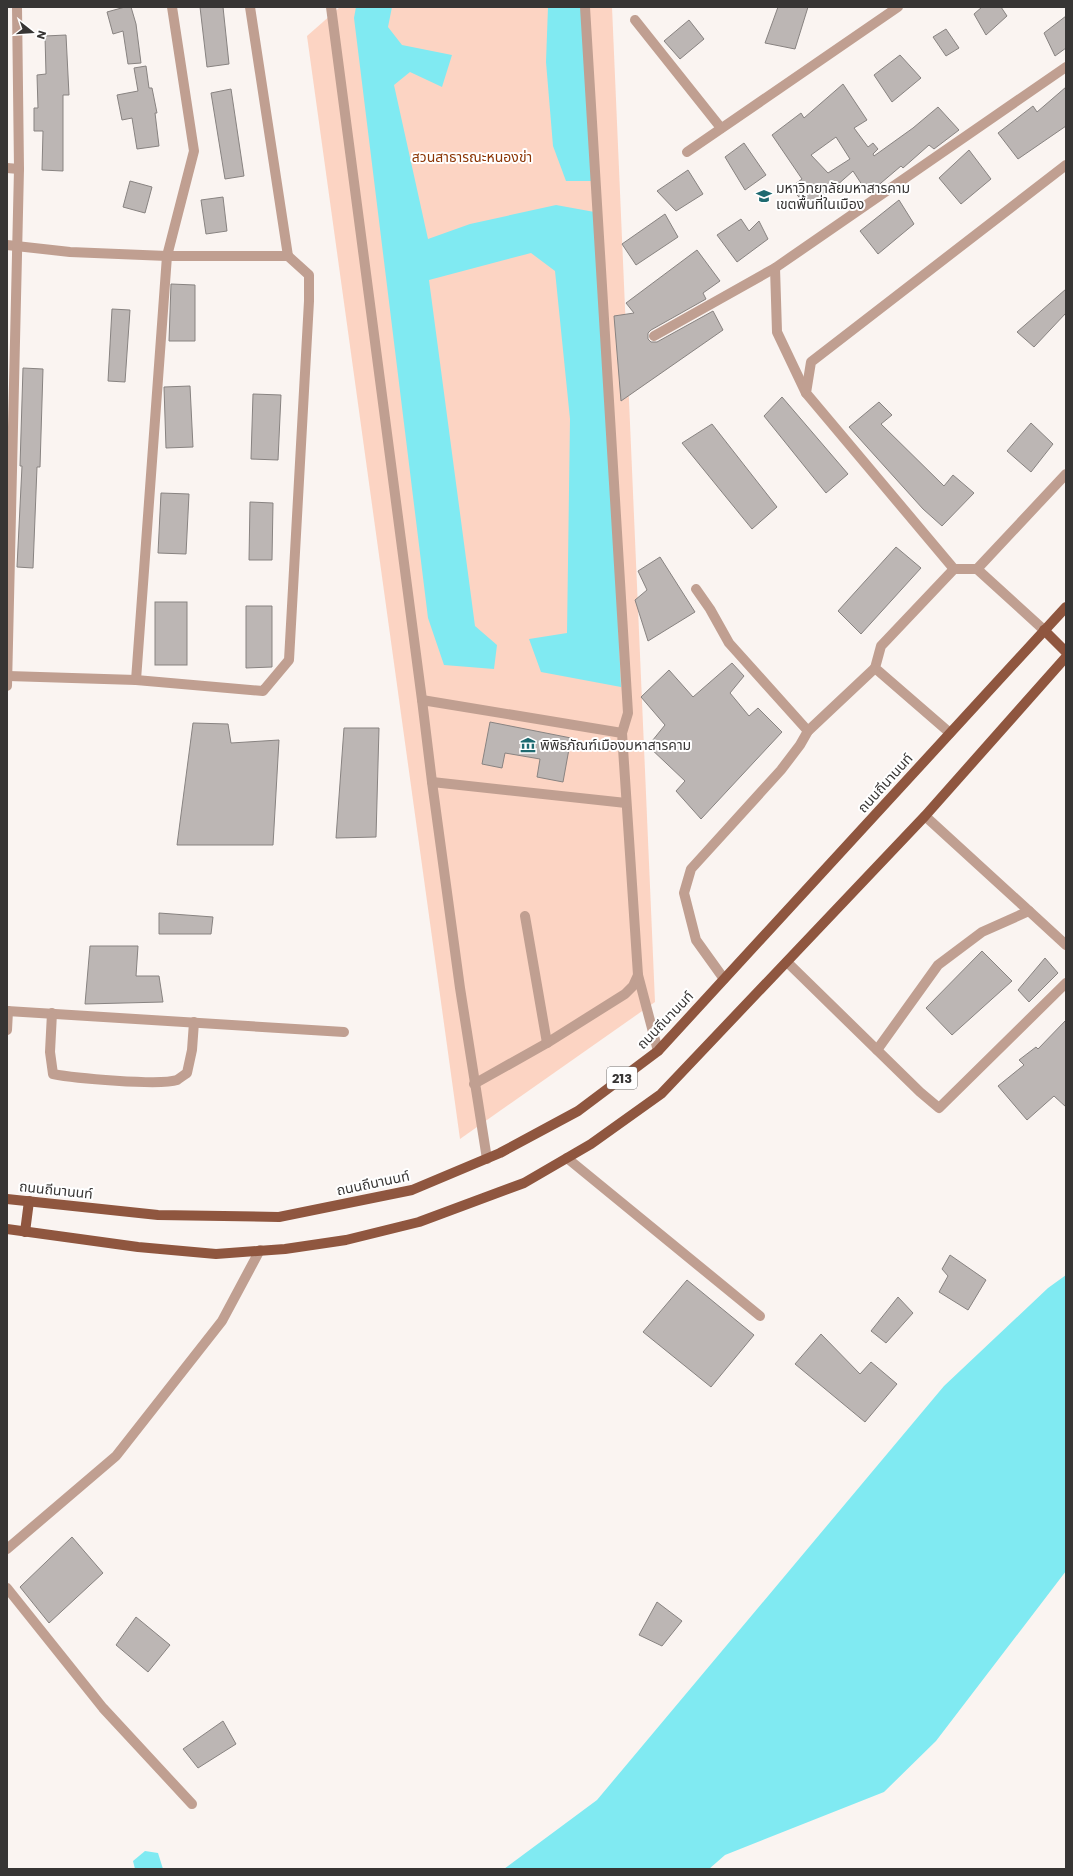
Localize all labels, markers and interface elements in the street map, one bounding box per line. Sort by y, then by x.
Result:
north arrow [12,12,52,52]
text: N [33,29,50,41]
park label: สวนสาธารณะหนองข่า [412,147,532,167]
place label: มหาวิทยาลัยมหาสารคาม เขตพื้นที่ในเมือง [776,178,910,214]
school or university icon: มหาวิทยาลัยมหาสารคาม เขตพื้นที่ในเมือง [755,187,773,205]
place label: พิพิธภัณฑ์เมืองมหาสารคาม [540,735,691,755]
museum icon: พิพิธภัณฑ์เมืองมหาสารคาม [519,736,537,754]
street label: ถนนถีนานนท์ [853,749,917,817]
street label: ถนนถีนานนท์ [632,986,698,1054]
road number: 213 [607,1067,637,1089]
street label: ถนนถีนานนท์ [335,1166,411,1200]
street label: ถนนถีนานนท์ [18,1176,94,1204]

